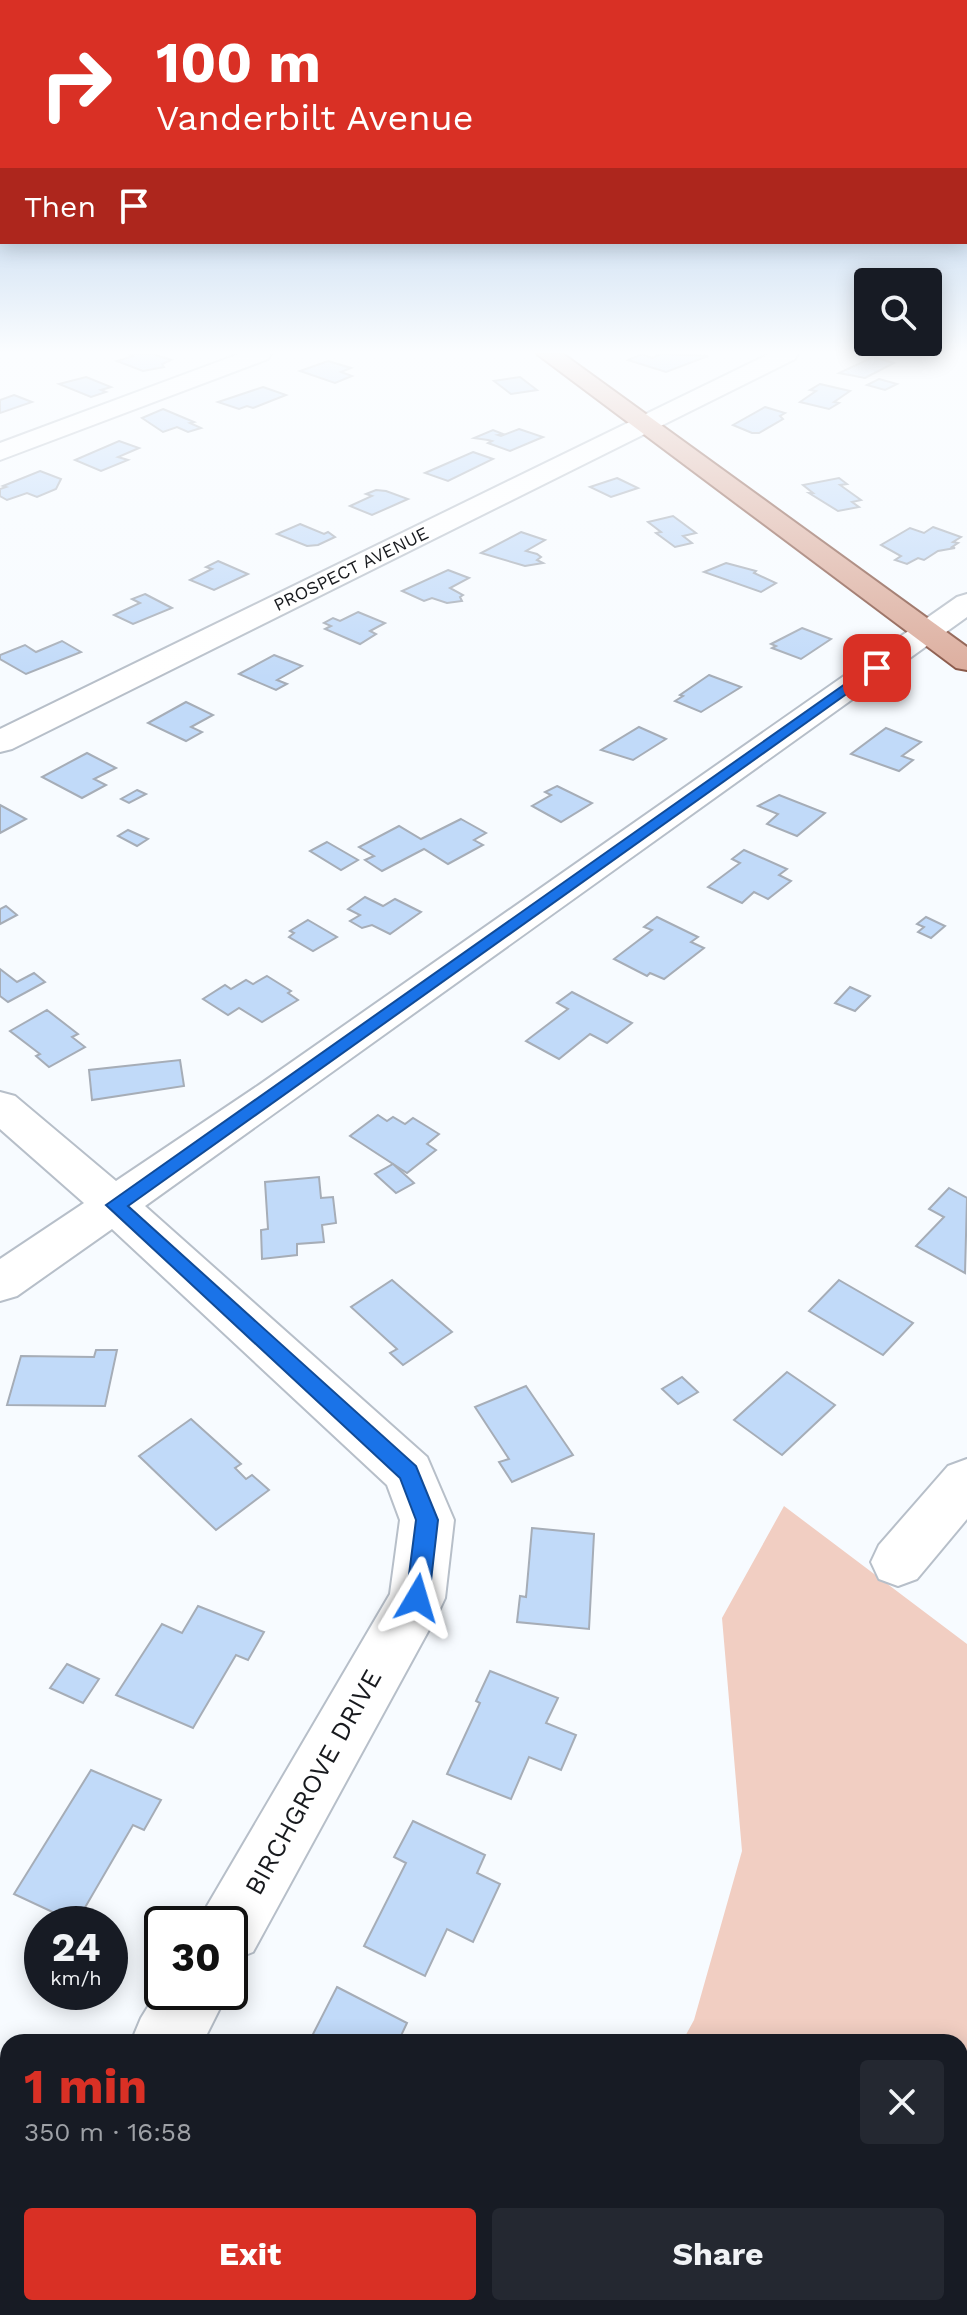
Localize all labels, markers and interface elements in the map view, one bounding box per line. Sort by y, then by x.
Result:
text: 100 m [156,30,321,96]
icon: right [24,32,128,136]
text: Vanderbilt Avenue [156,97,474,139]
icon: arrive [112,184,156,228]
text: Then [24,189,96,224]
map controls [854,268,942,356]
button: search [854,268,942,356]
street label: PROSPECT AVENUE [270,522,432,615]
pin [843,634,911,702]
icon: arrive [855,646,899,690]
position arrow [375,1556,459,1640]
street label: BIRCHGROVE DRIVE [239,1664,387,1900]
speed limit sign: 30 [144,1906,248,2010]
text: 24 [51,1924,101,1971]
text: km/h [50,1966,102,1990]
text: 1 min [24,2058,147,2115]
button: close [860,2060,944,2144]
text: 350 m · 16:58 [24,2117,192,2147]
button: Exit [24,2208,476,2300]
button: Share [492,2208,944,2300]

